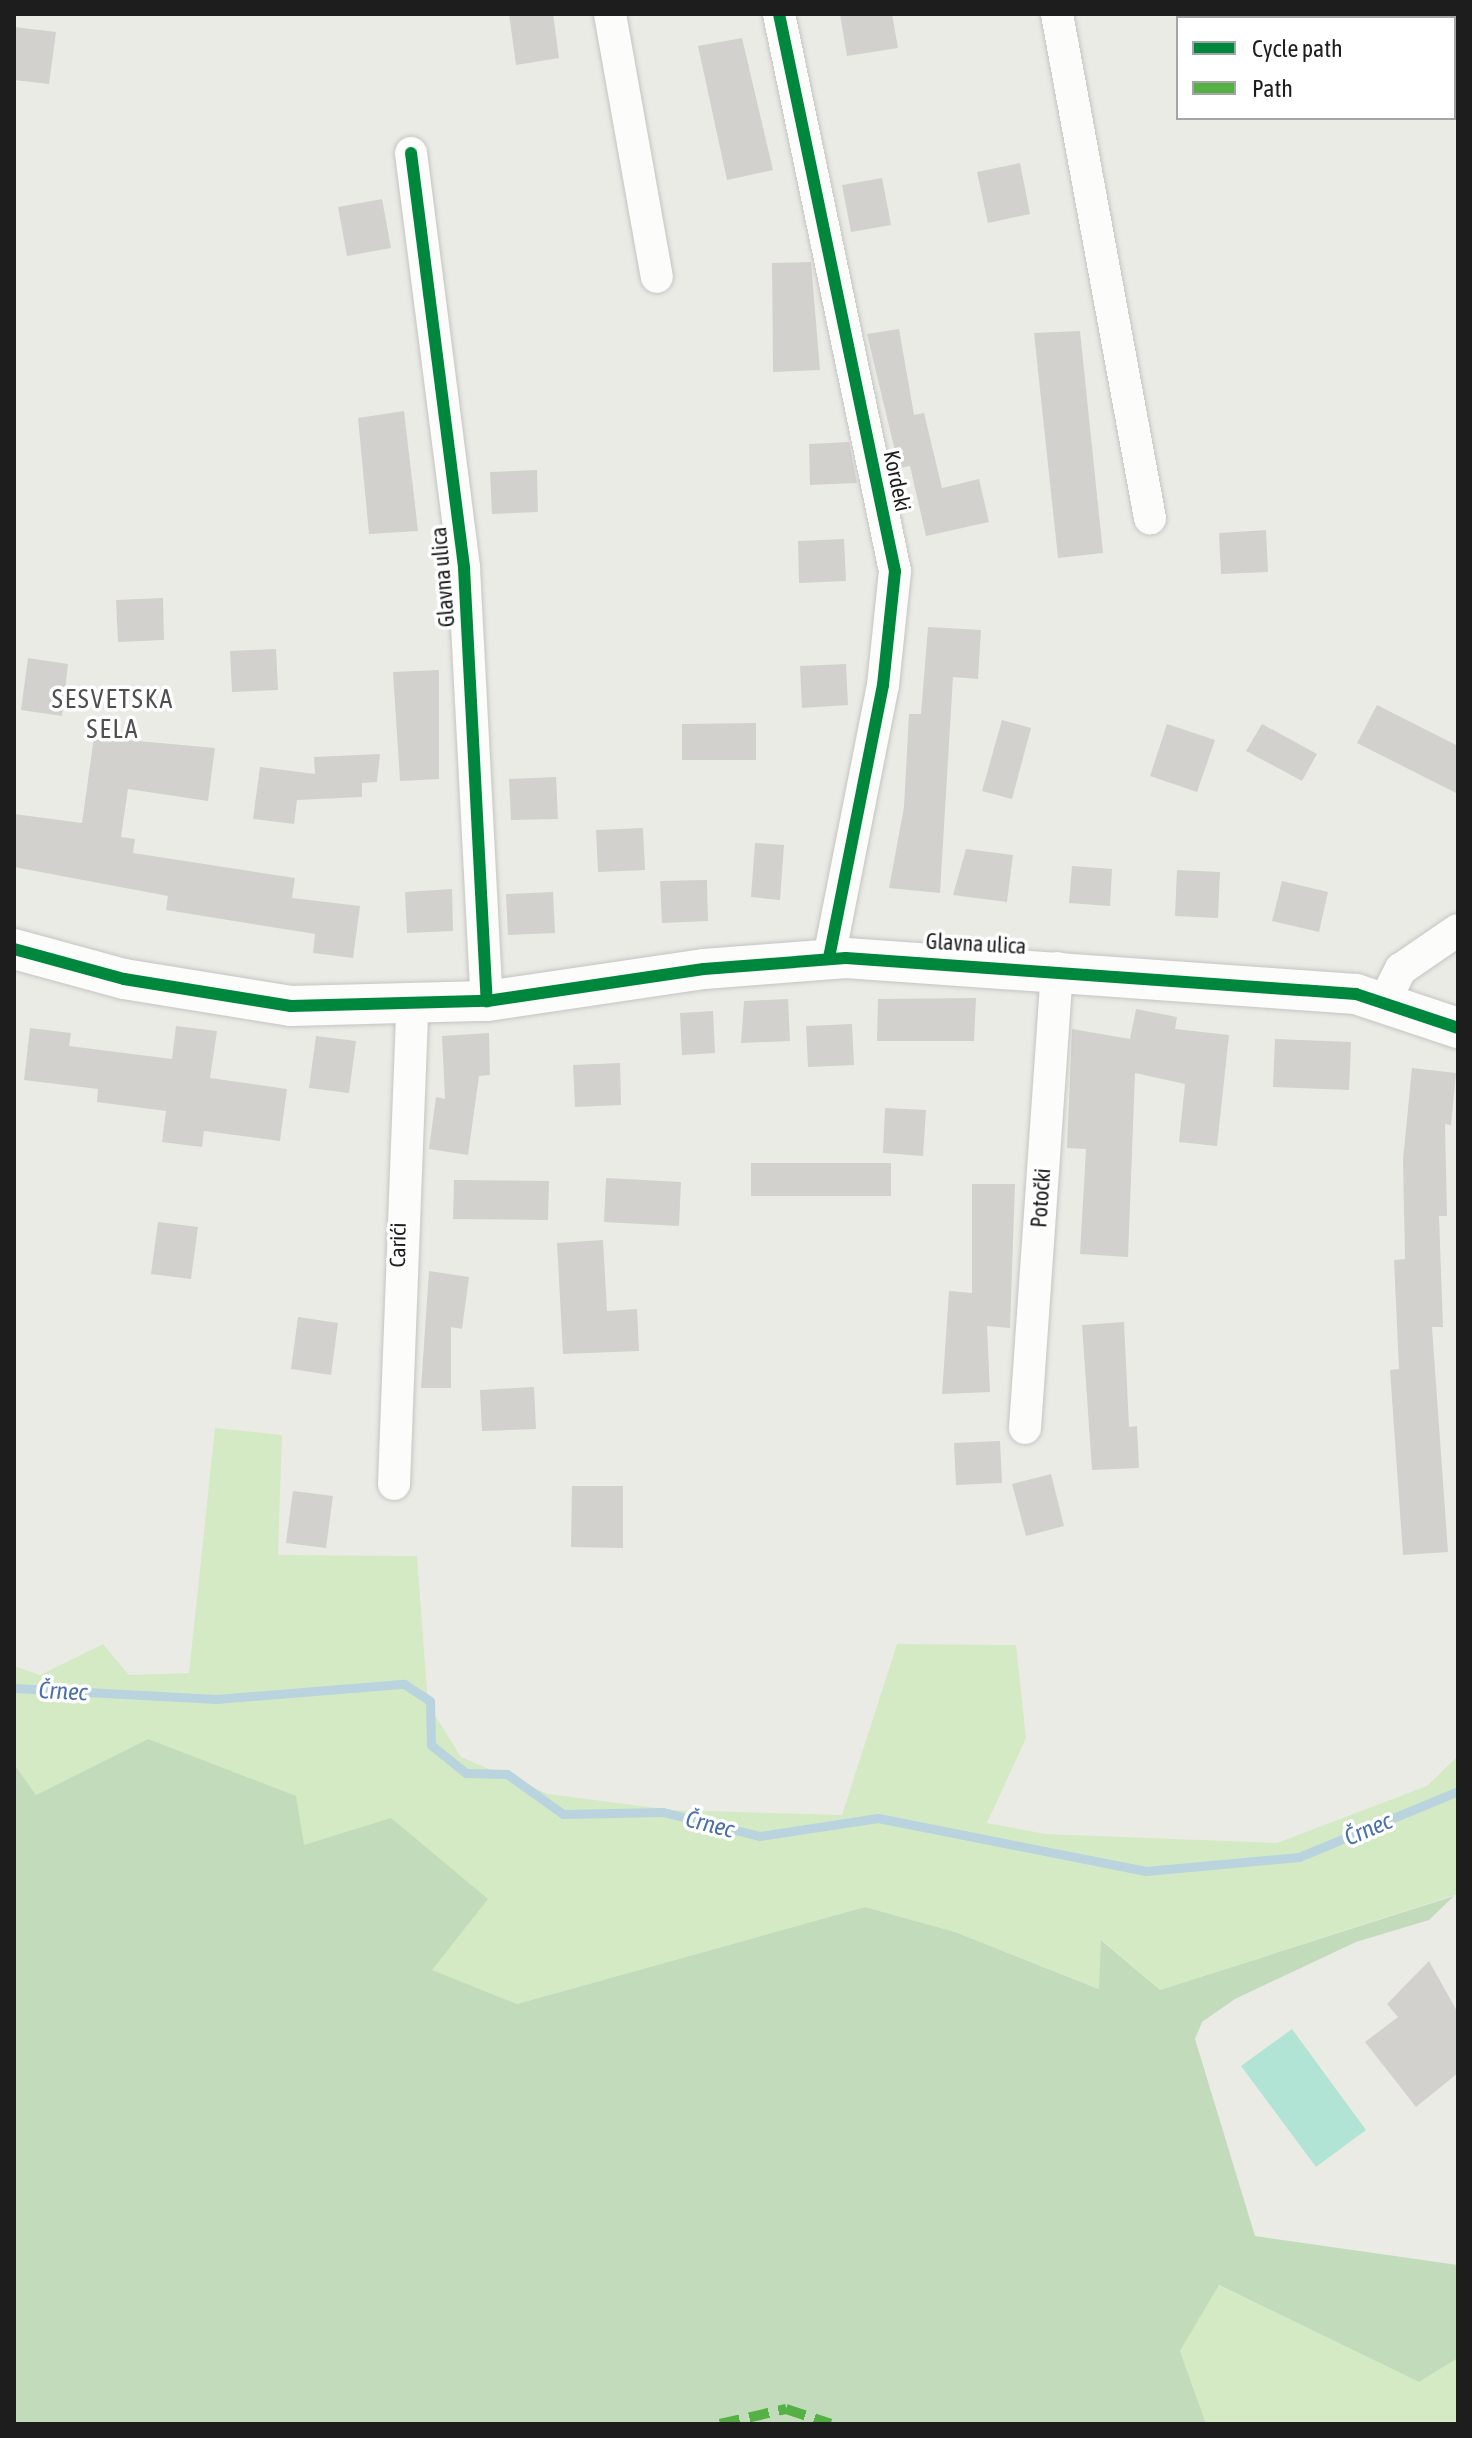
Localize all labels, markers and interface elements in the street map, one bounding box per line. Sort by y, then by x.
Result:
legend [1176,16,1456,120]
text: Cycle path [1252,35,1343,62]
text: Path [1252,75,1293,102]
street label: Kordeki [878,448,916,514]
street label: Glavna ulica [425,526,461,628]
district label: SESVETSKA SELA [52,684,174,746]
street label: Glavna ulica [925,928,1027,960]
street label: Potočki [1026,1167,1056,1229]
street label: Carići [384,1222,412,1268]
water label: Črnec [38,1675,88,1707]
water label: Črnec [683,1804,737,1844]
water label: Črnec [1340,1806,1396,1852]

